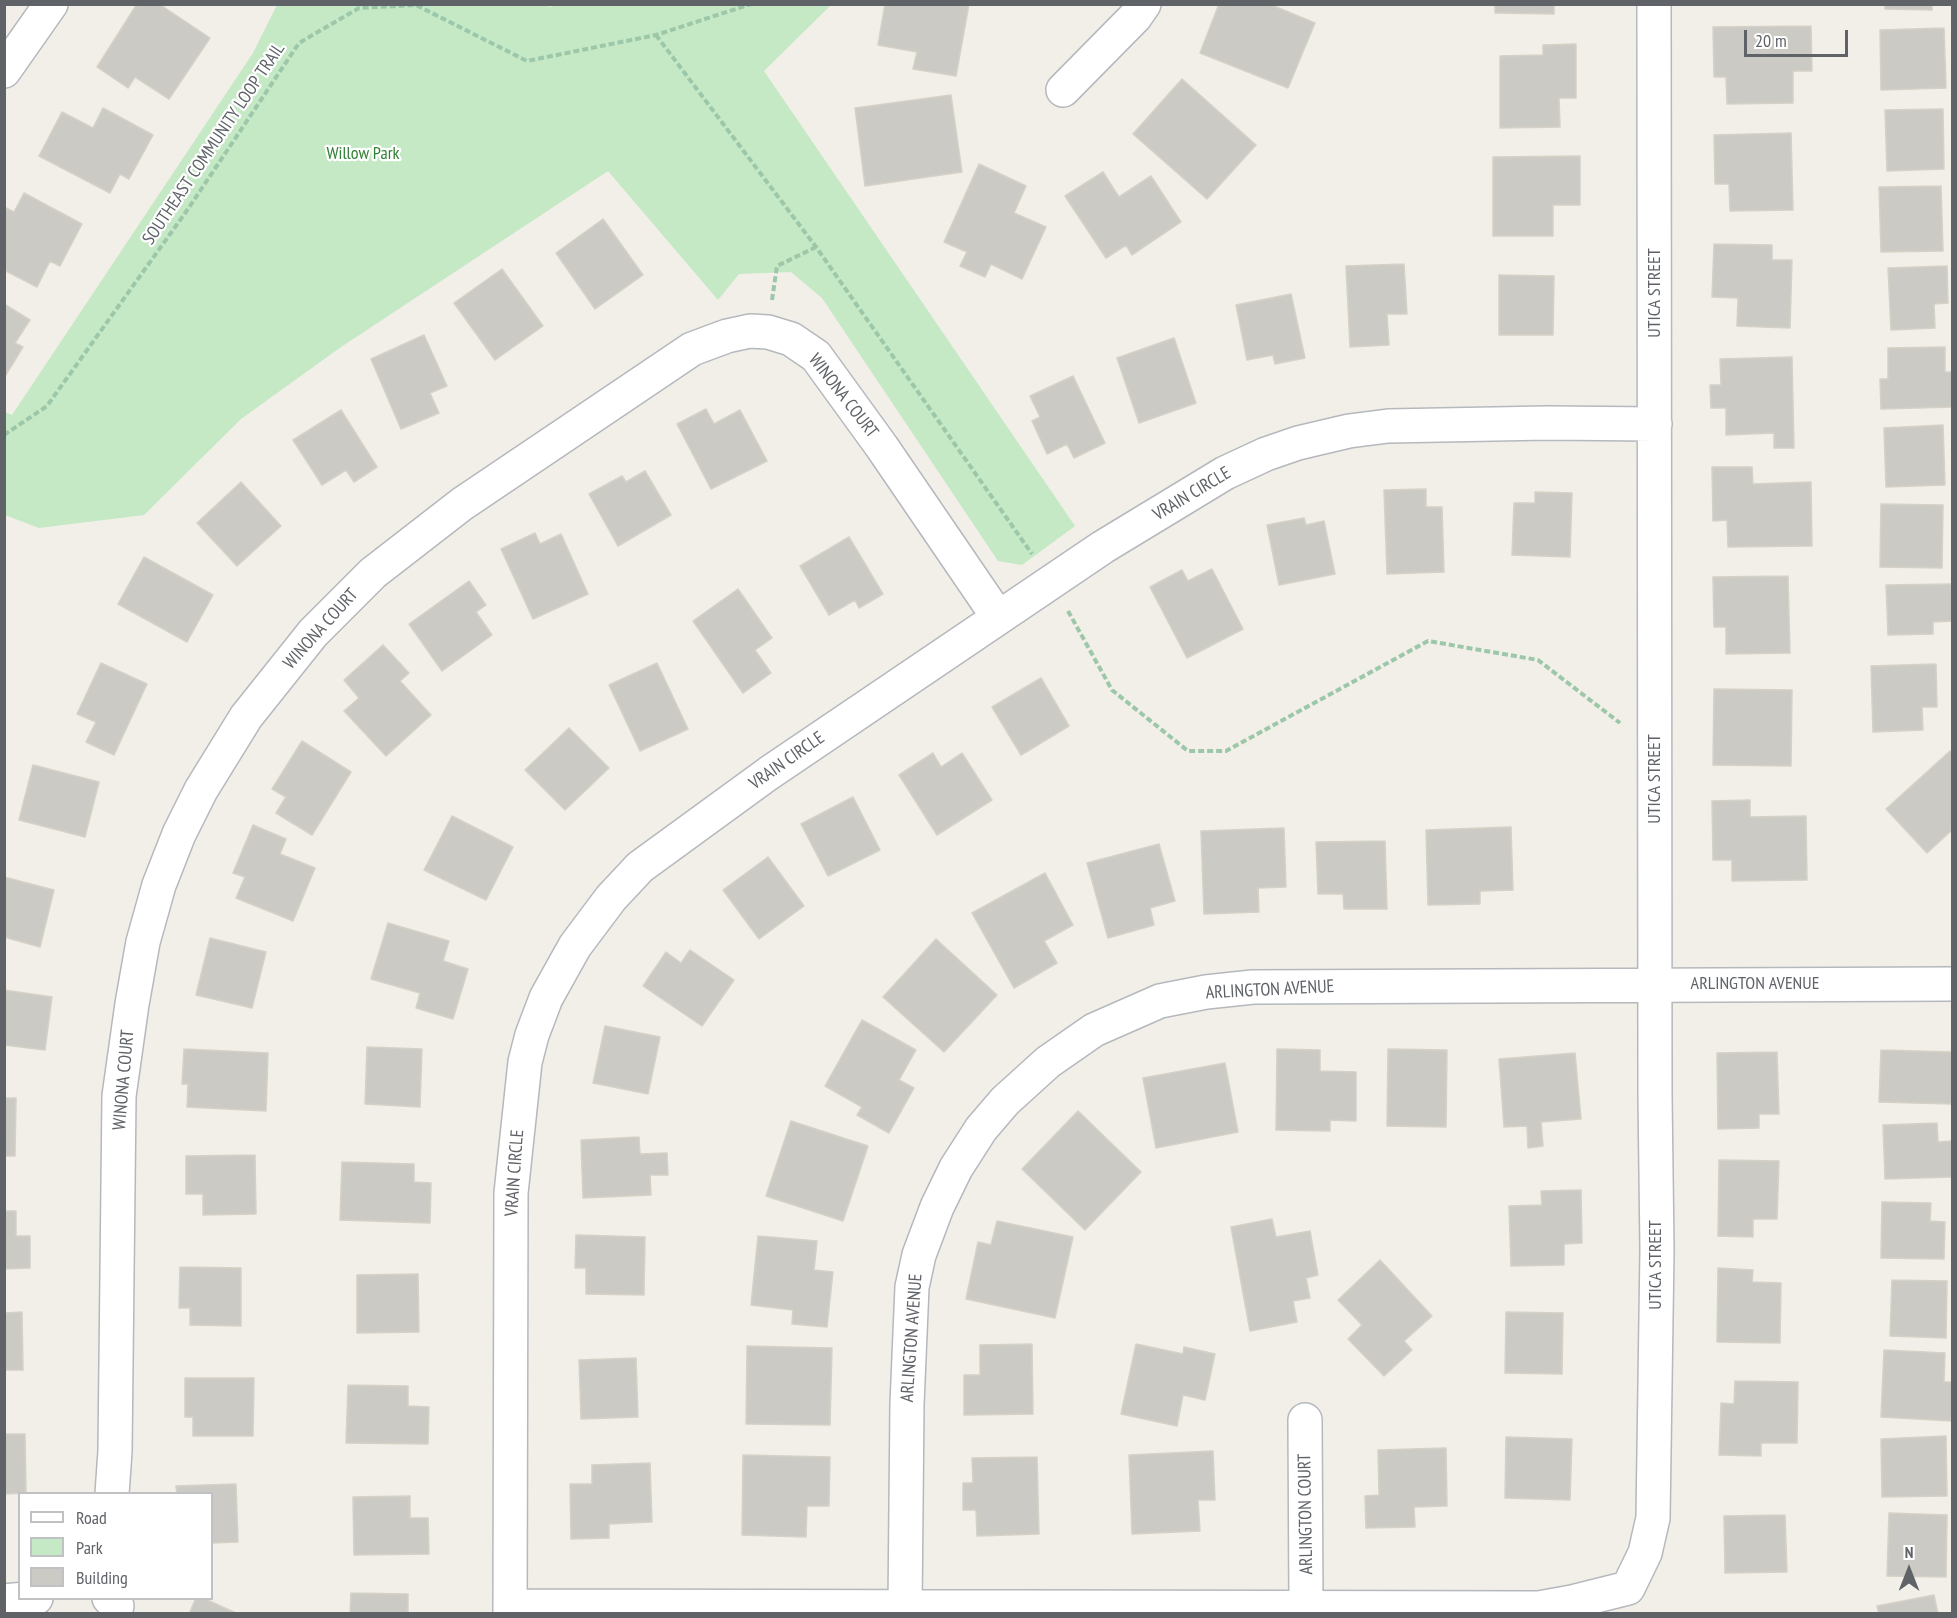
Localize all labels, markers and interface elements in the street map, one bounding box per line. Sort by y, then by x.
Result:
scale bar [1747,18,1850,56]
text: 20 m [1755,29,1787,52]
street label: SOUTHEAST COMMUNITY LOOP TRAIL [138,39,290,249]
park label: Willow Park [326,143,400,165]
street label: UTICA STREET [1644,248,1666,338]
street label: WINONA COURT [803,350,883,442]
street label: VRAIN CIRCLE [1149,462,1235,526]
street label: WINONA COURT [279,584,363,674]
street label: VRAIN CIRCLE [745,727,829,795]
street label: UTICA STREET [1644,734,1666,824]
street label: ARLINGTON AVENUE [1691,973,1819,995]
street label: ARLINGTON AVENUE [1205,976,1335,1004]
street label: WINONA COURT [109,1029,139,1131]
street label: VRAIN CIRCLE [501,1129,529,1217]
street label: UTICA STREET [1645,1220,1667,1310]
street label: ARLINGTON AVENUE [897,1273,927,1403]
street label: ARLINGTON COURT [1294,1453,1318,1575]
legend [18,1492,213,1600]
text: Road [76,1506,107,1529]
text: Park [76,1536,103,1559]
north arrow [1879,1540,1939,1600]
text: N [1905,1542,1913,1562]
text: Building [76,1566,128,1589]

